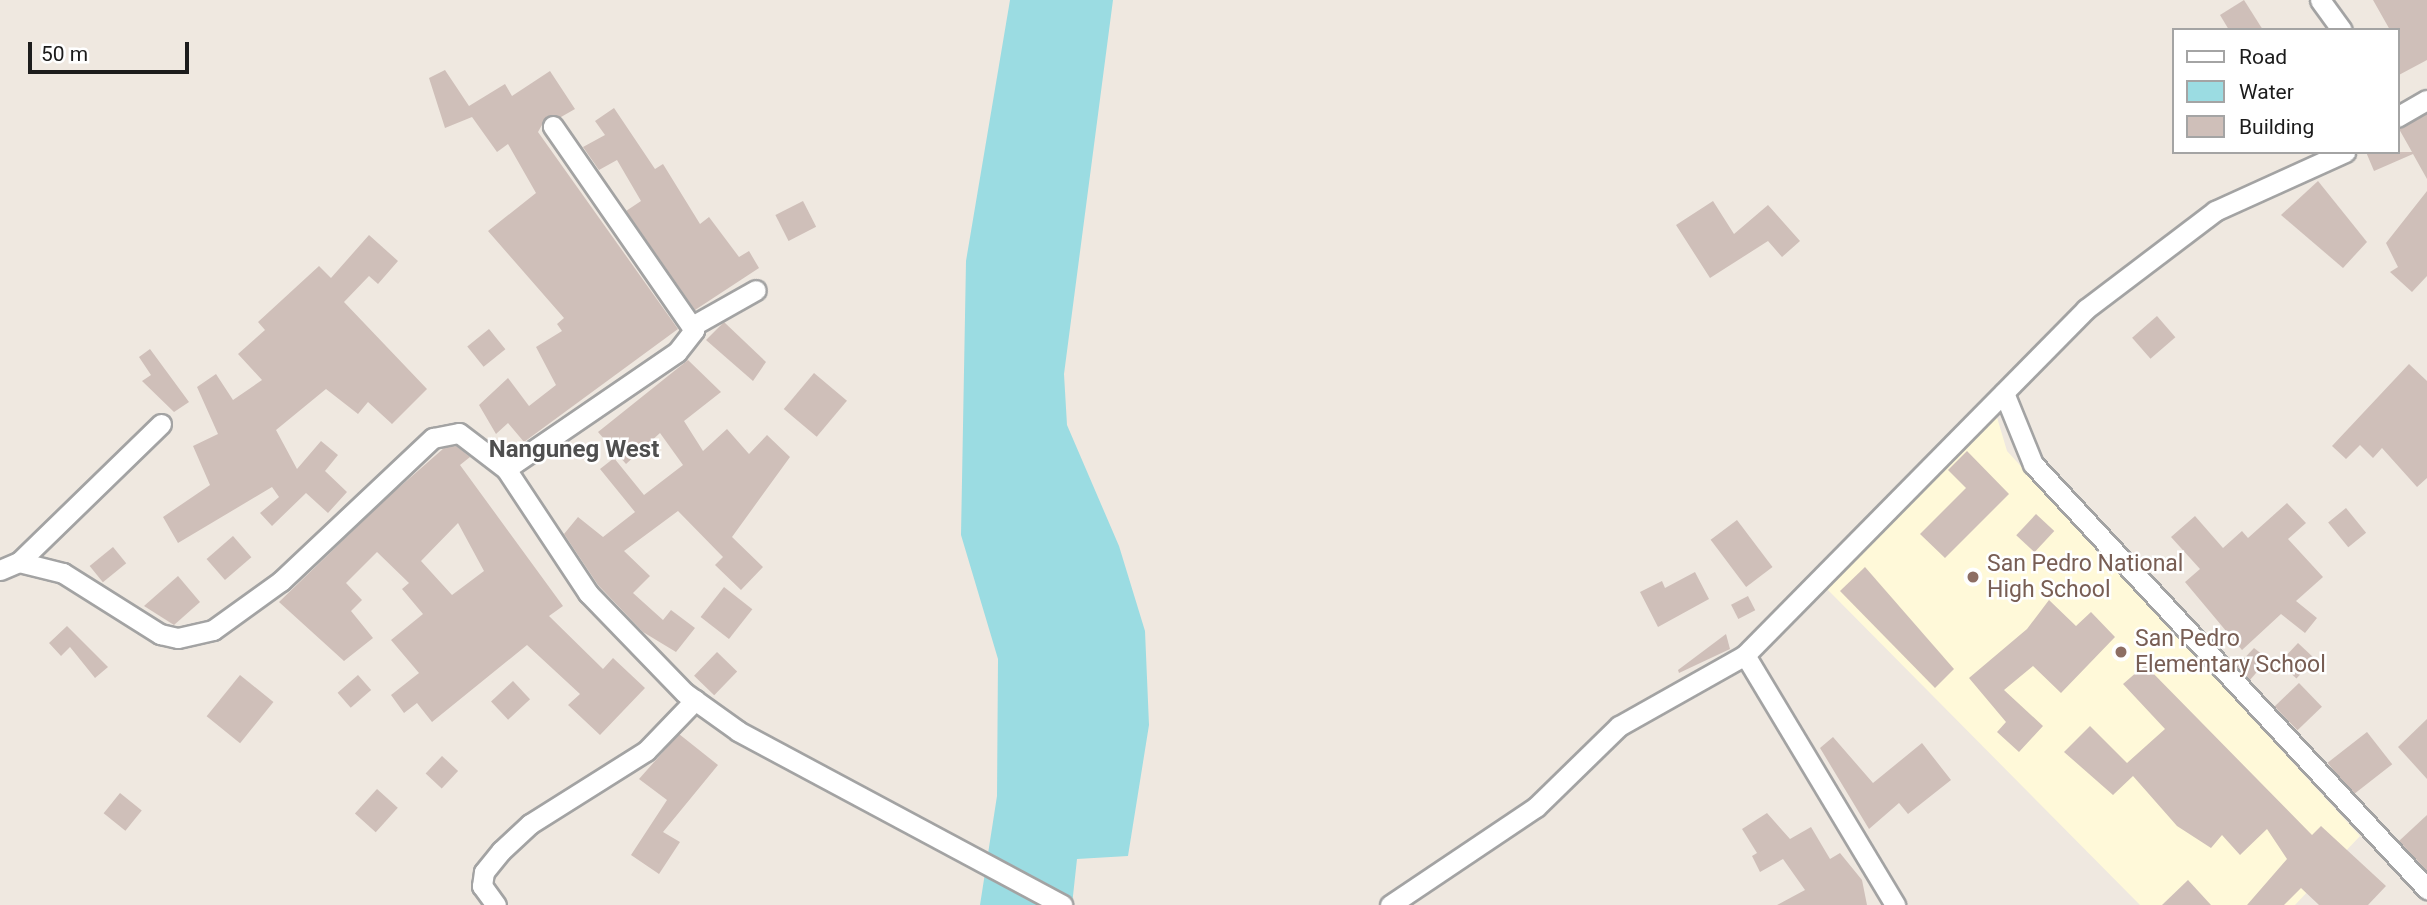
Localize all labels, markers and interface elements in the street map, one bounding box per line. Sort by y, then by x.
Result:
scale bar [32,28,192,72]
legend [2172,28,2399,154]
text: 50 m [41,42,88,66]
text: Road [2239,45,2287,69]
text: Water [2239,80,2294,104]
text: Building [2239,115,2314,139]
district label: Nanguneg West [489,436,659,464]
place label: San Pedro National High School [1987,550,2183,604]
marker: San Pedro National High School [1965,569,1981,585]
place label: San Pedro Elementary School [2135,625,2326,679]
marker: San Pedro Elementary School [2113,644,2129,660]

